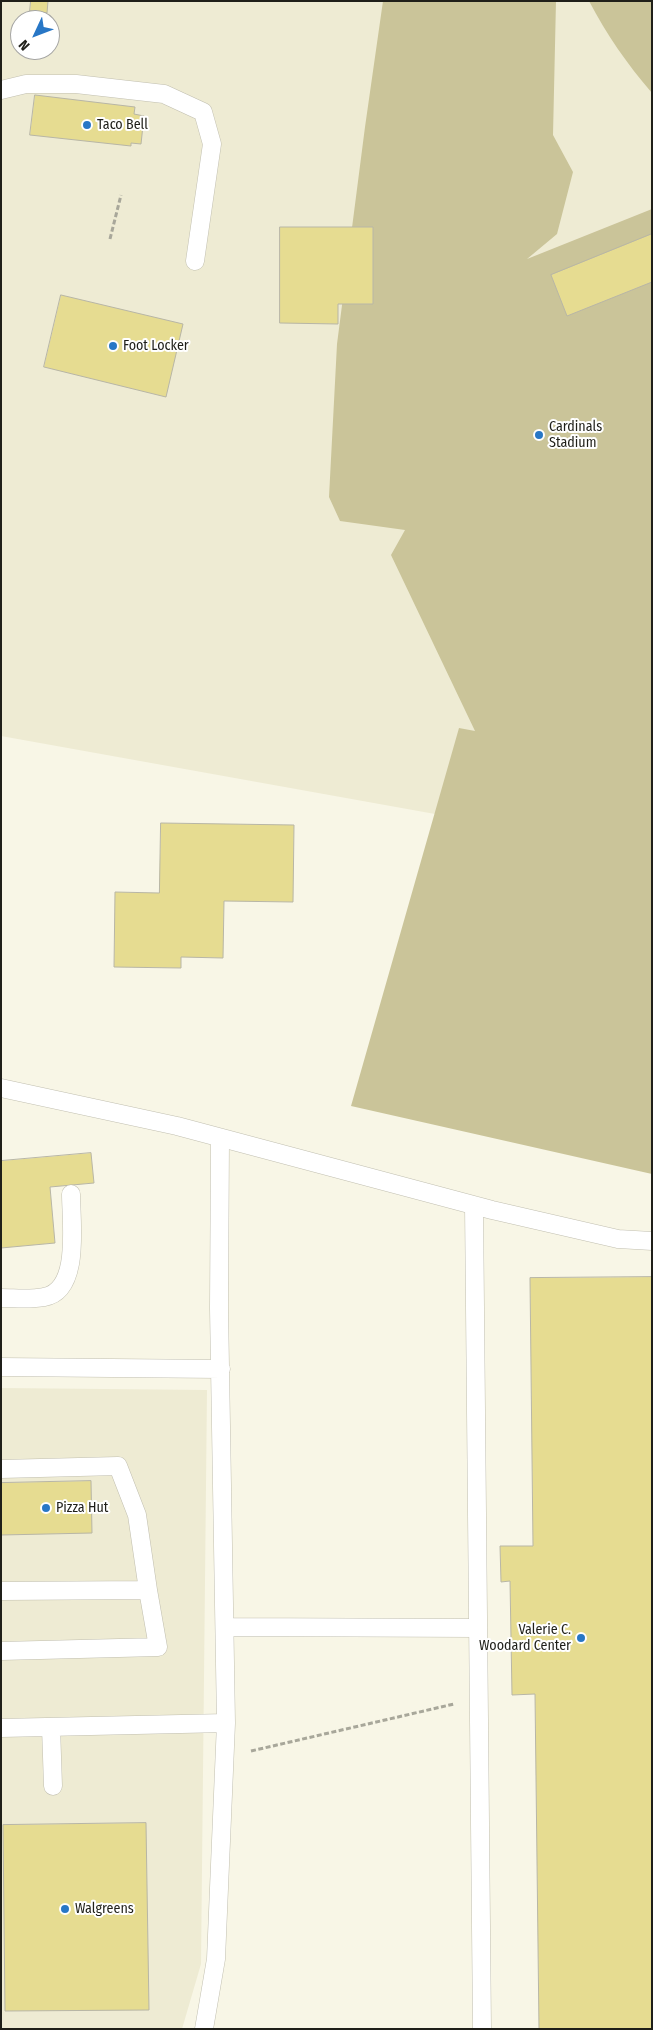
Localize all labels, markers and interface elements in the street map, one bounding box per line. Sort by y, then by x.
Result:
north arrow [10,10,60,60]
text: N [15,36,33,54]
place label: Taco Bell [97,117,148,133]
marker: Taco Bell [81,119,93,131]
place label: Foot Locker [123,338,189,354]
marker: Foot Locker [107,340,119,352]
place label: Cardinals Stadium [549,419,602,452]
marker: Cardinals Stadium [533,429,545,441]
place label: Pizza Hut [56,1500,108,1516]
marker: Pizza Hut [40,1502,52,1514]
place label: Valerie C. Woodard Center [479,1622,571,1654]
marker: Valerie C. Woodard Center [575,1632,587,1644]
place label: Walgreens [75,1901,134,1917]
marker: Walgreens [59,1903,71,1915]

